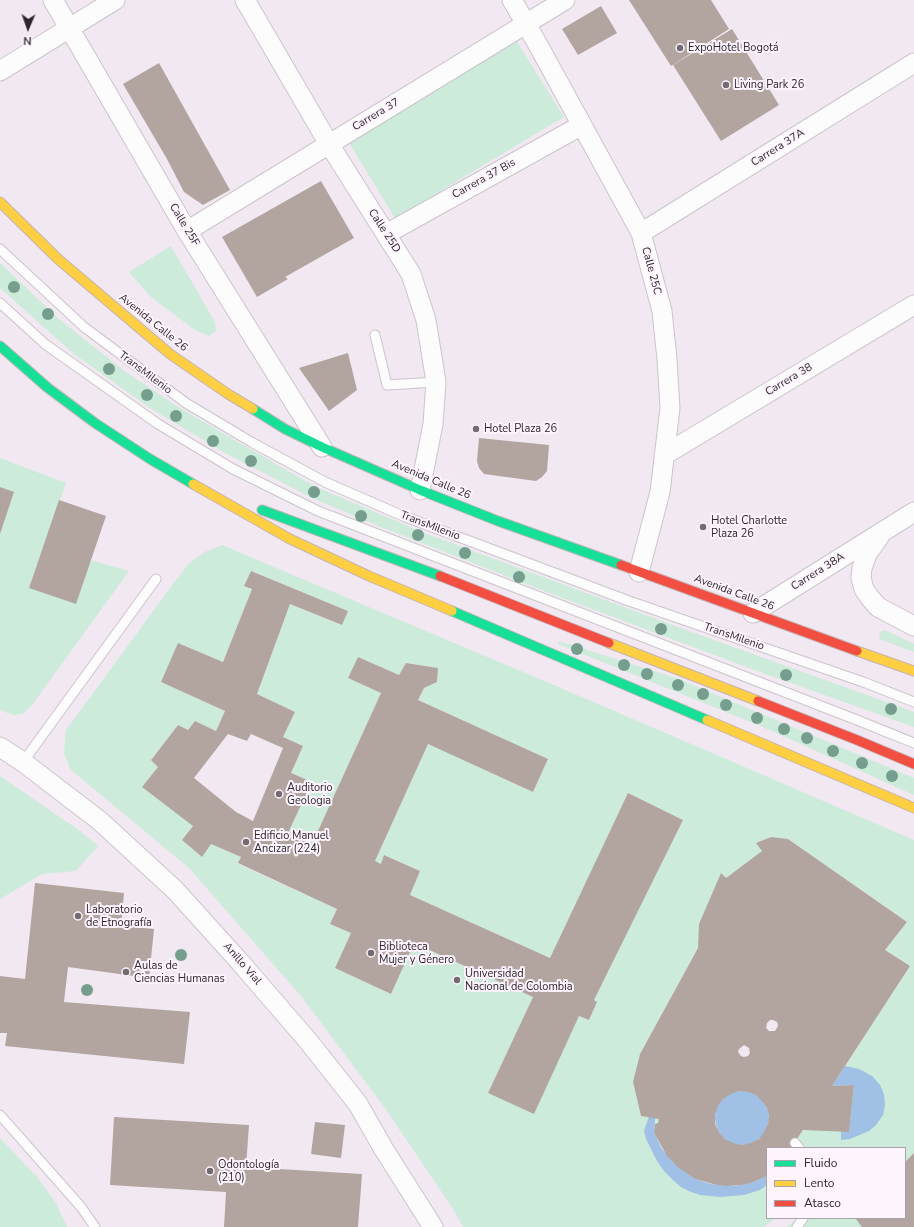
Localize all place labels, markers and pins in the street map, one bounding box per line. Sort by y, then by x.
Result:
place label: ExpoHotel Bogotá [688,41,779,55]
marker: ExpoHotel Bogotá [675,43,685,53]
place label: Living Park 26 [734,78,804,92]
marker: Living Park 26 [721,80,731,90]
place label: Hotel Plaza 26 [484,422,557,436]
marker: Hotel Plaza 26 [471,424,481,434]
place label: Hotel Charlotte Plaza 26 [711,514,787,540]
marker: Hotel Charlotte Plaza 26 [698,522,708,532]
place label: Auditorio Geologia [287,781,333,807]
marker: Auditorio Geologia [274,789,284,799]
place label: Edificio Manuel Ancizar (224) [254,829,329,855]
marker: Edificio Manuel Ancizar (224) [241,837,251,847]
place label: Laboratorio de Etnografía [86,903,152,929]
marker: Laboratorio de Etnografía [73,911,83,921]
place label: Biblioteca Mujer y Género [379,940,454,966]
marker: Biblioteca Mujer y Género [366,948,376,958]
place label: Aulas de Ciencias Humanas [134,959,225,985]
marker: Aulas de Ciencias Humanas [121,967,131,977]
place label: Universidad Nacional de Colombia [465,967,573,993]
marker: Universidad Nacional de Colombia [452,975,462,985]
place label: Odontología (210) [218,1158,279,1184]
marker: Odontología (210) [205,1166,215,1176]

